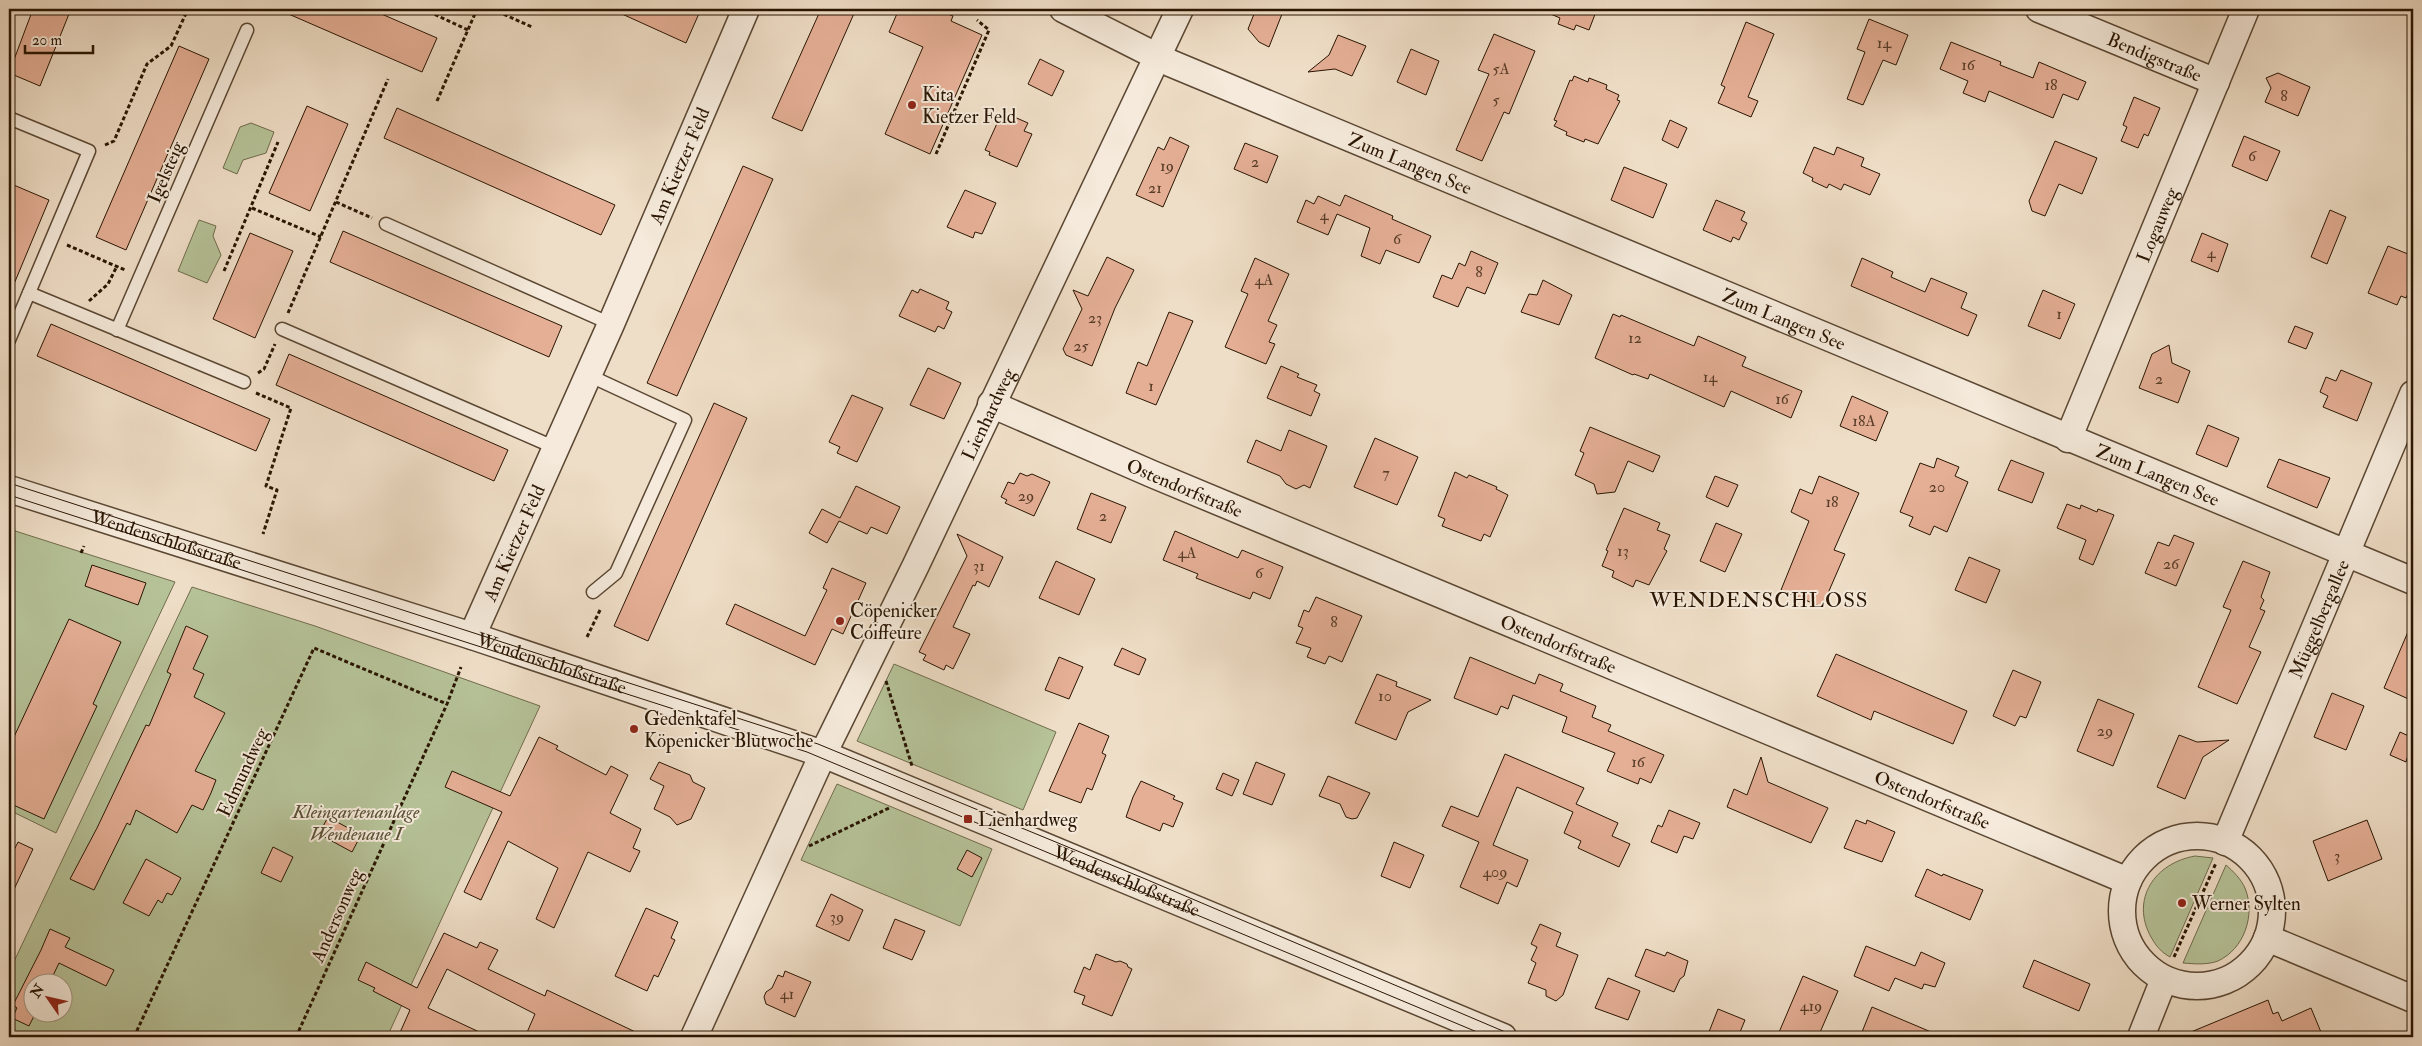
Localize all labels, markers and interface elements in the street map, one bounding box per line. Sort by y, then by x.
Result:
scale bar [25,22,92,54]
street label: Bendigstraße [2103,27,2205,88]
text: 20 m [32,31,62,50]
house number: 14 [1877,33,1893,53]
house number: 16 [1961,55,1976,75]
house number: 5A [1492,59,1510,79]
house number: 18 [2044,75,2058,95]
place label: Kita Kietzer Feld [922,83,1017,129]
house number: 8 [2280,86,2288,106]
house number: 5 [1492,90,1500,110]
marker: Kita Kietzer Feld [906,99,918,111]
street label: Am Kietzer Feld [644,103,716,229]
street label: Zum Langen See [1344,128,1475,200]
street label: Igelsteig [142,137,190,207]
house number: 6 [2248,146,2257,166]
house number: 2 [1251,152,1259,172]
house number: 19 [1160,156,1174,176]
house number: 21 [1148,178,1162,198]
street label: Logauweg [2131,183,2184,266]
house number: 4 [1320,205,1330,225]
house number: 6 [1393,229,1402,249]
house number: 4 [2207,243,2217,263]
house number: 8 [1475,262,1483,282]
house number: 4A [1255,270,1273,290]
street label: Zum Langen See [1718,283,1849,356]
house number: 1 [2056,304,2062,324]
house number: 23 [1088,308,1102,328]
house number: 12 [1628,328,1642,348]
house number: 25 [1073,336,1089,356]
street label: Lienhardweg [957,364,1021,464]
house number: 14 [1703,367,1719,387]
house number: 2 [2155,369,2163,389]
house number: 1 [1148,376,1154,396]
house number: 16 [1775,389,1790,409]
house number: 18A [1852,411,1876,431]
street label: Zum Langen See [2092,439,2223,512]
street label: Ostendorfstraße [1123,453,1246,523]
house number: 7 [1382,463,1390,483]
house number: 20 [1929,477,1945,497]
street label: Am Kietzer Feld [478,481,551,606]
house number: 29 [1018,486,1034,506]
house number: 18 [1825,492,1839,512]
street label: Wendenschloßstraße [87,504,244,575]
house number: 2 [1099,506,1107,526]
house number: 13 [1617,541,1629,561]
house number: 4A [1178,543,1196,563]
house number: 26 [2163,554,2180,574]
house number: 31 [973,556,985,576]
street label: Müggelbergallee [2284,556,2355,682]
house number: 6 [1255,563,1264,583]
district label: WENDENSCHLOSS [1648,587,1869,614]
place label: Cöpenicker Coiffeure [850,599,937,645]
street label: Ostendorfstraße [1497,610,1620,679]
house number: 8 [1330,612,1338,632]
marker: Cöpenicker Coiffeure [834,615,846,627]
street label: Wendenschloßstraße [473,627,630,700]
house number: 10 [1378,686,1392,706]
place label: Gedenktafel Köpenicker Blutwoche [644,707,813,754]
house number: 29 [2097,721,2113,741]
marker: Gedenktafel Köpenicker Blutwoche [628,723,640,735]
street label: Edmundweg [212,724,274,821]
house number: 16 [1631,752,1646,772]
street label: Ostendorfstraße [1870,765,1994,835]
park label: Kleingartenanlage Wendenaue I [292,800,420,846]
place label: Lienhardweg [978,808,1078,832]
marker: Lienhardweg [962,813,974,825]
street label: Wendenschloßstraße [1048,840,1203,922]
house number: 3 [2334,846,2340,866]
house number: 409 [1482,862,1508,882]
street label: Andersonweg [305,864,369,967]
place label: Werner Sylten [2191,892,2301,916]
marker: Werner Sylten [2176,897,2188,909]
house number: 39 [830,907,844,927]
north arrow [22,974,72,1024]
text: N [27,981,48,1002]
house number: 41 [780,984,794,1004]
house number: 419 [1800,996,1822,1016]

